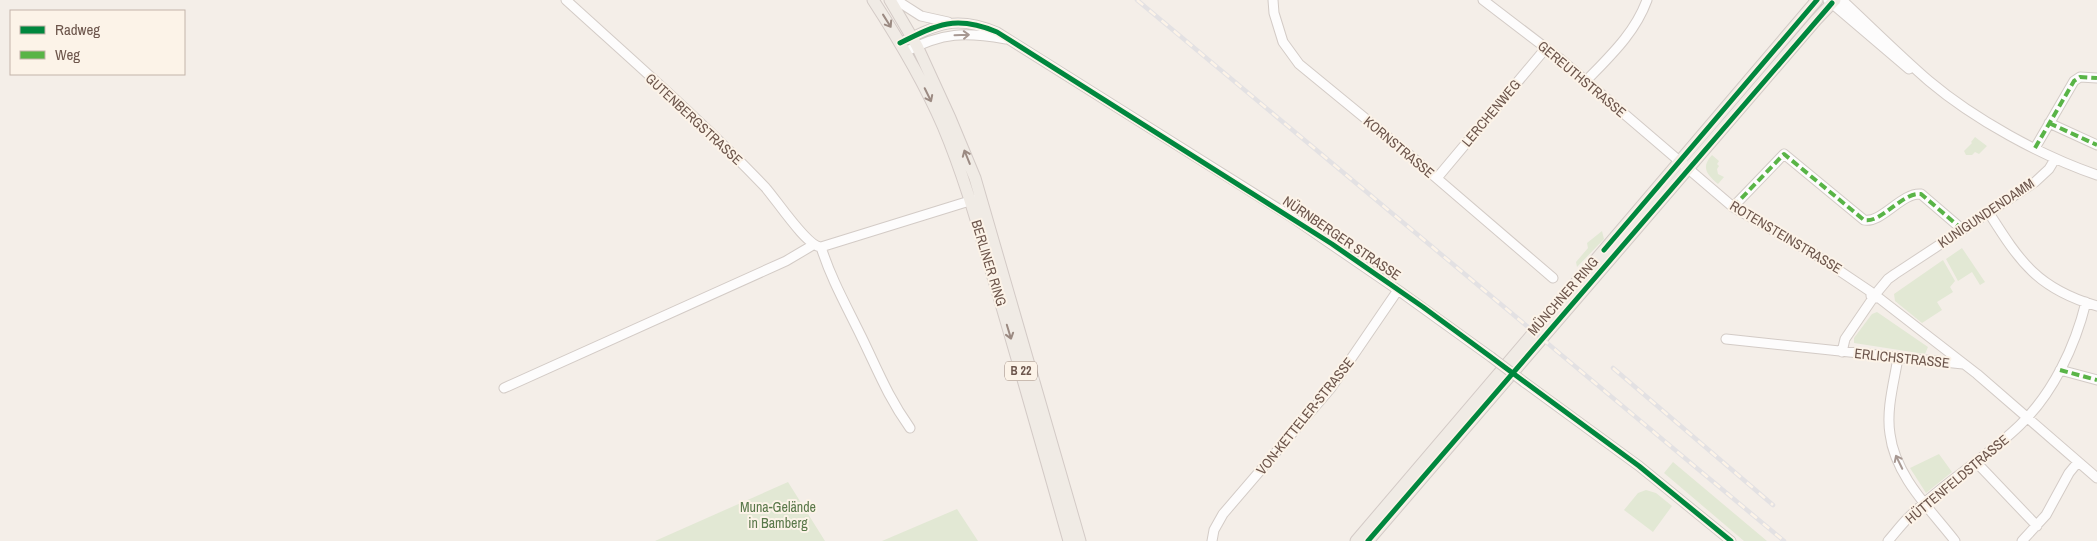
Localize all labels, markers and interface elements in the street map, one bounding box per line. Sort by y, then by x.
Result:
legend [10,10,185,75]
one-way arrow [882,14,892,28]
text: Radweg [55,19,100,40]
one-way arrow [953,30,969,39]
street label: GEREUTHSTRASSE [1534,37,1630,121]
text: Weg [55,44,80,65]
street label: GUTENBERGSTRASSE [642,69,746,169]
street label: LERCHENWEG [1458,76,1524,150]
one-way arrow [924,87,933,102]
street label: KORNSTRASSE [1360,112,1438,182]
one-way arrow [962,150,972,165]
street label: KUNIGUNDENDAMM [1934,174,2038,252]
street label: NÜRNBERGER STRASSE [1280,192,1404,284]
street label: ROTENSTEINSTRASSE [1727,196,1845,278]
street label: BERLINER RING [967,218,1011,308]
street label: MÜNCHNER RING [1524,253,1602,339]
one-way arrow [1005,323,1015,339]
street label: ERLICHSTRASSE [1853,344,1951,372]
street label: VON-KETTELER-STRASSE [1252,354,1358,478]
road number: B 22 [1005,362,1037,381]
street label: HÜTTENFELDSTRASSE [1902,430,2012,528]
one-way arrow [1894,455,1904,470]
park label: Muna-Gelände in Bamberg [740,498,816,532]

